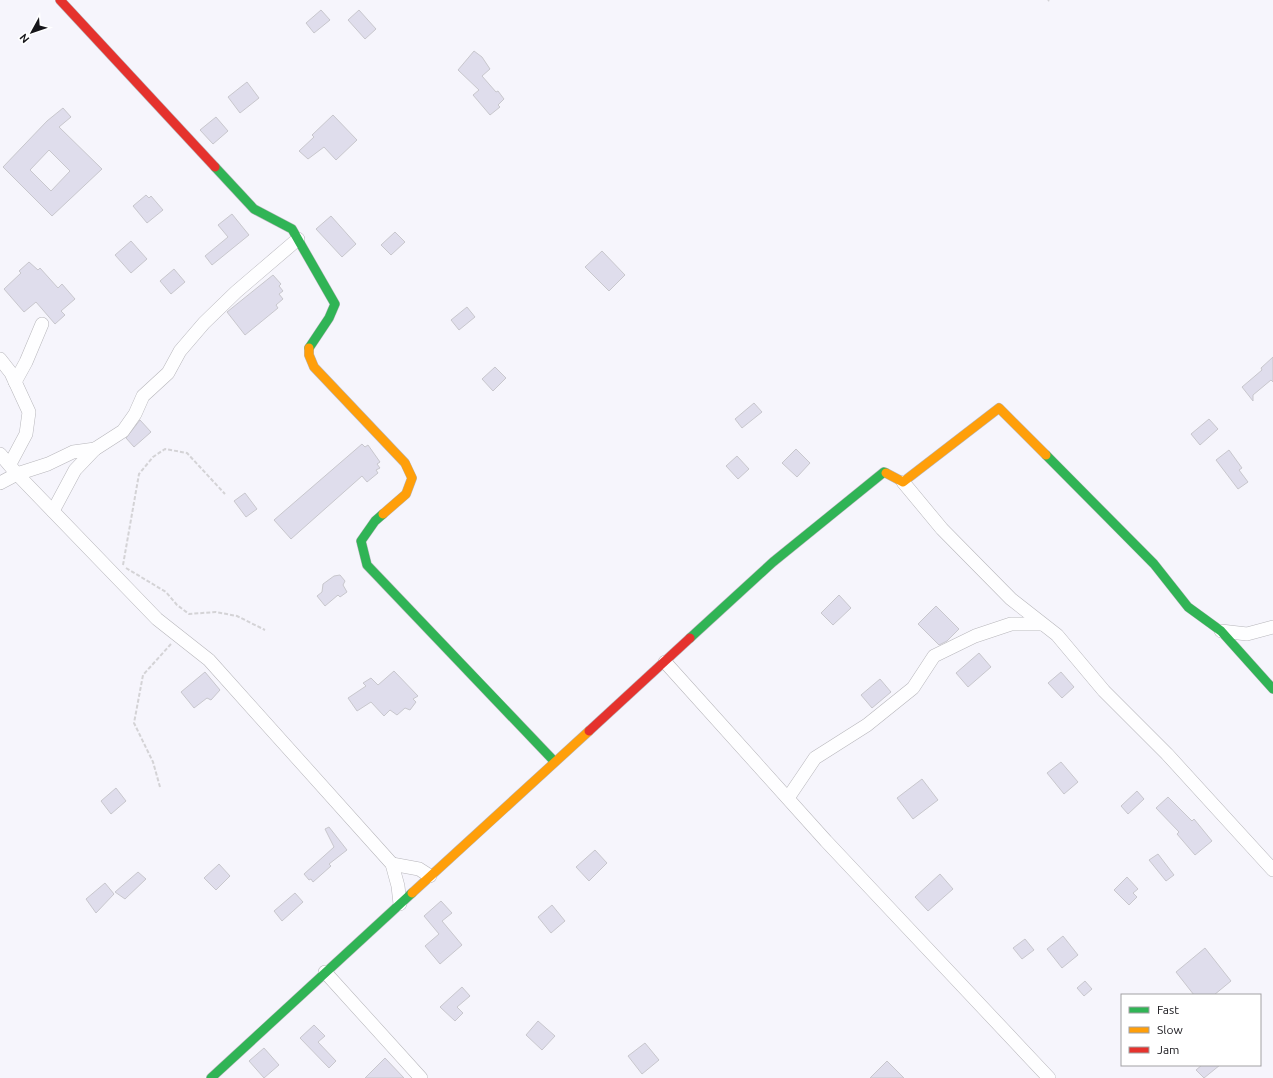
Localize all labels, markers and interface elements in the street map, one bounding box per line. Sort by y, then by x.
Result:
north arrow [12,12,52,52]
text: N [17,31,32,45]
legend [1121,994,1261,1066]
text: Fast [1157,1003,1179,1016]
text: Slow [1157,1023,1183,1036]
text: Jam [1157,1043,1179,1056]

